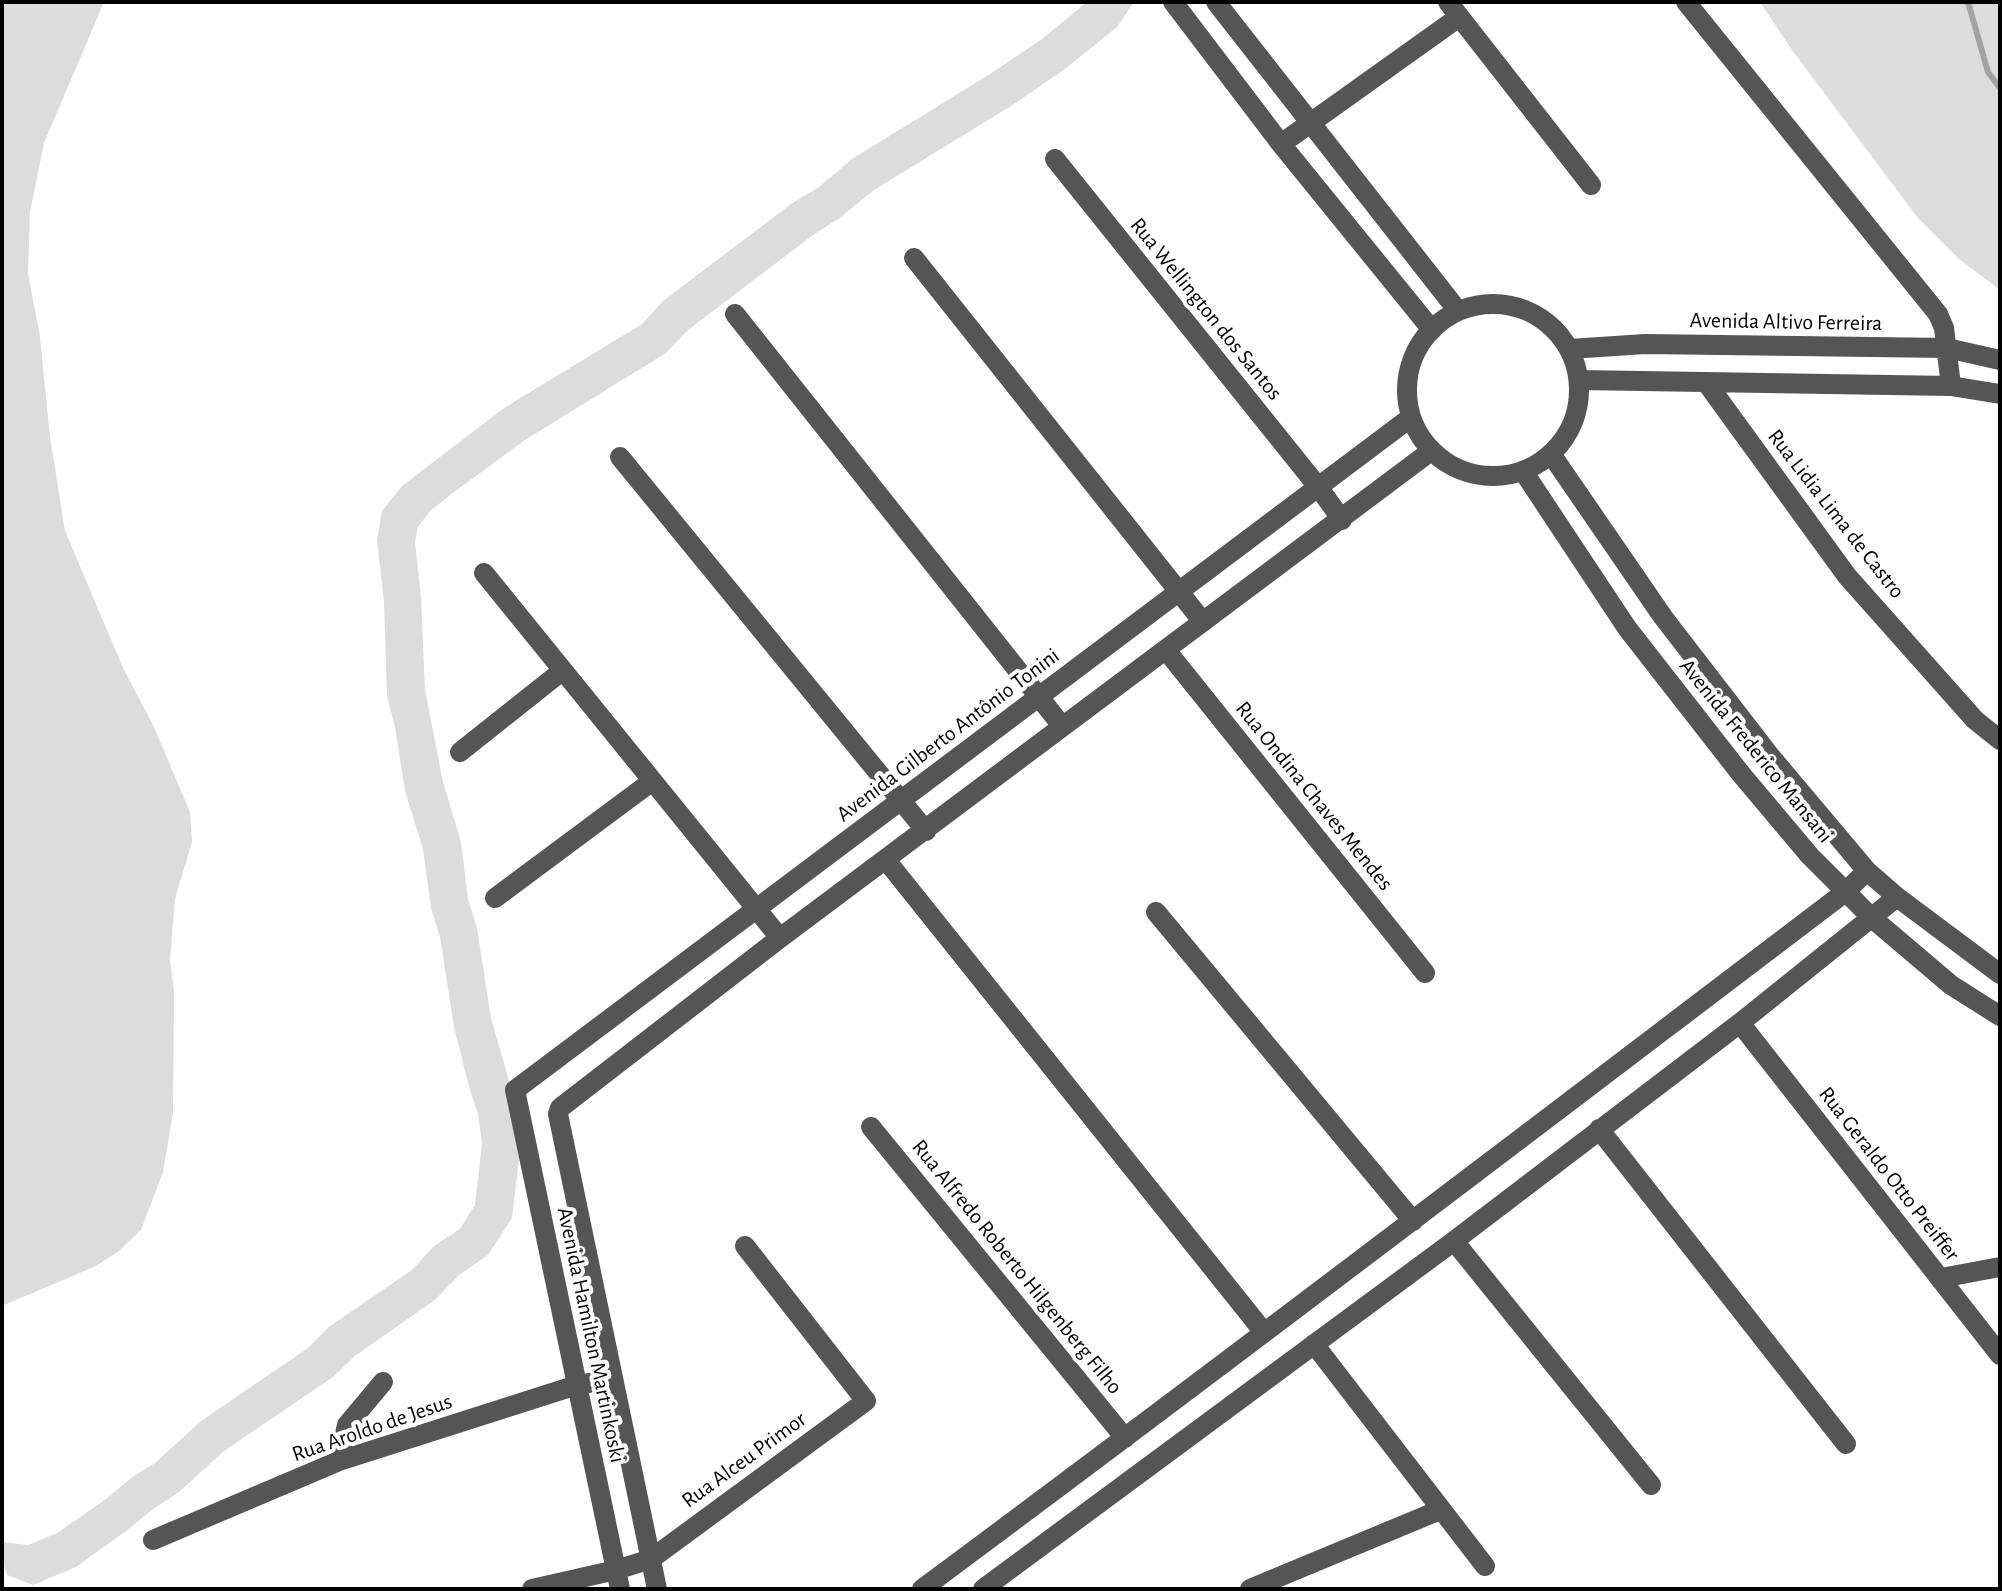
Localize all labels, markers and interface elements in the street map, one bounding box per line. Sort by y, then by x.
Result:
street label: Rua Wellington dos Santos [1124,212,1288,406]
street label: Avenida Altivo Ferreira [1689,307,1883,337]
street label: Rua Lidia Lima de Castro [1762,424,1910,604]
street label: Avenida Gilberto Antônio Tonini [831,642,1065,828]
street label: Avenida Frederico Mansani [1674,654,1838,848]
street label: Rua Ondina Chaves Mendes [1230,696,1398,896]
street label: Rua Geraldo Otto Preiffer [1813,1082,1965,1266]
street label: Rua Alfredo Roberto Hilgenberg Filho [906,1134,1128,1400]
street label: Avenida Hamilton Martinkoski [551,1205,631,1465]
street label: Rua Aroldo de Jesus [288,1388,456,1468]
street label: Rua Alceu Primor [677,1406,811,1514]

